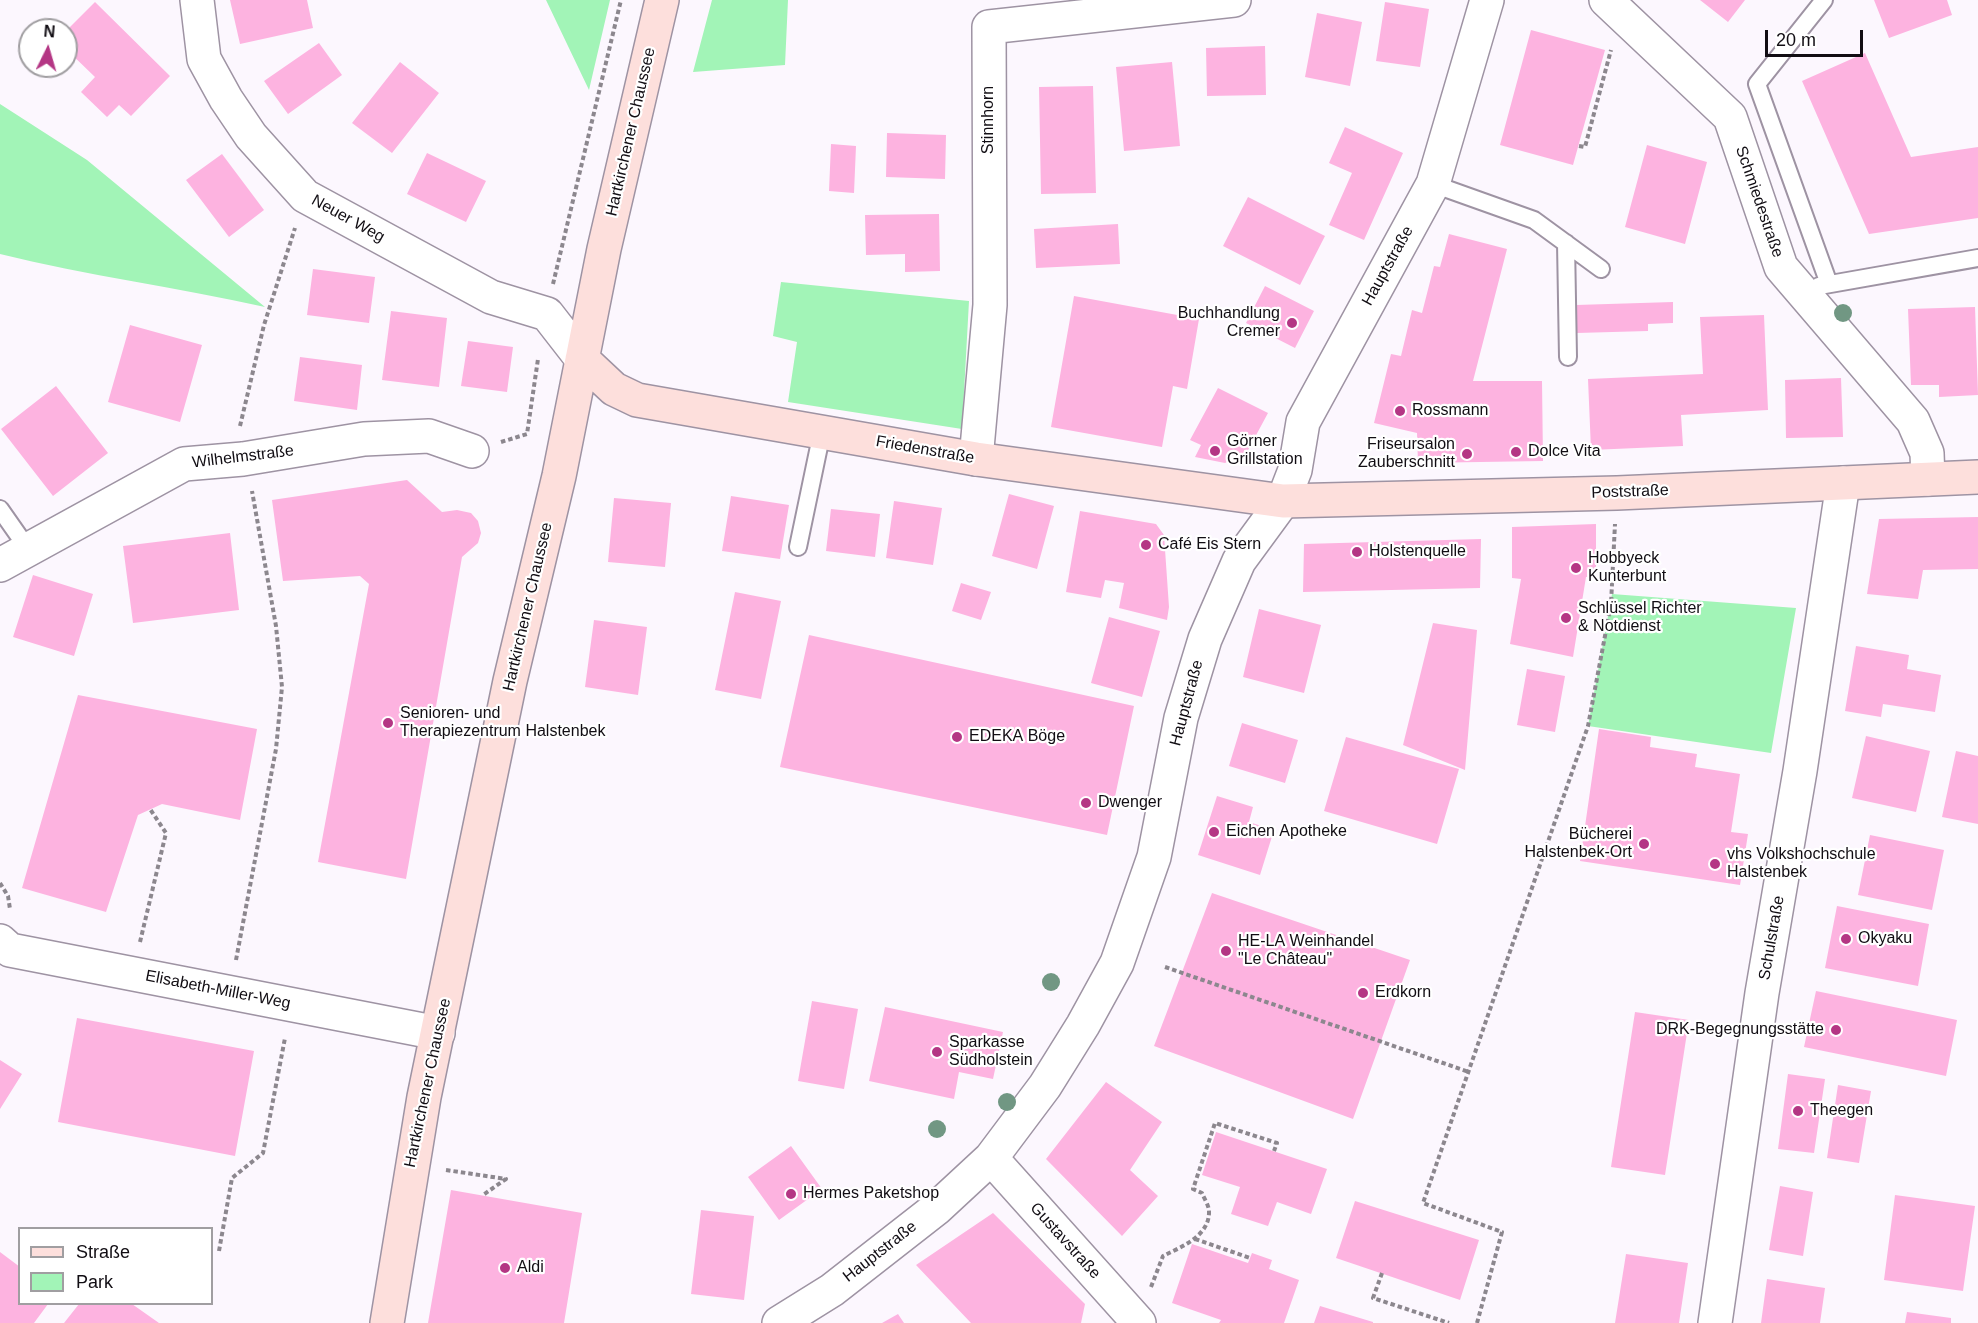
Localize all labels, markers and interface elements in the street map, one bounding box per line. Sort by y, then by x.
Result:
north arrow [18,18,78,78]
scale bar [1768,18,1866,56]
text: N [43,23,56,41]
text: 20 m [1776,30,1816,50]
street label: Hartkirchener Chaussee [602,46,660,218]
street label: Stinnhorn [979,86,999,154]
street label: Schmiedestraße [1731,144,1787,260]
street label: Neuer Weg [308,191,388,247]
street label: Hauptstraße [1358,223,1418,309]
place label: Buchhandlung Cremer [1178,304,1280,342]
marker: Buchhandlung Cremer [1285,316,1299,330]
place label: Rossmann [1412,401,1488,421]
marker: Rossmann [1393,404,1407,418]
street label: Friedenstraße [874,432,976,468]
place label: Görner Grillstation [1227,432,1303,470]
place label: Friseursalon Zauberschnitt [1358,435,1455,473]
street label: Wilhelmstraße [191,441,295,473]
place label: Dolce Vita [1528,442,1601,462]
marker: Görner Grillstation [1208,444,1222,458]
marker: Dolce Vita [1509,445,1523,459]
marker: Friseursalon Zauberschnitt [1460,447,1474,461]
street label: Poststraße [1591,481,1669,503]
street label: Hartkirchener Chaussee [499,521,557,693]
place label: Café Eis Stern [1158,535,1261,555]
marker: Café Eis Stern [1139,538,1153,552]
place label: Holstenquelle [1369,542,1466,562]
marker: Holstenquelle [1350,545,1364,559]
place label: Hobbyeck Kunterbunt [1588,549,1666,587]
marker: Hobbyeck Kunterbunt [1569,561,1583,575]
place label: Schlüssel Richter & Notdienst [1578,599,1702,637]
marker: Schlüssel Richter & Notdienst [1559,611,1573,625]
street label: Hauptstraße [1166,658,1208,748]
place label: Senioren- und Therapiezentrum Halstenbek [400,704,605,742]
marker: Senioren- und Therapiezentrum Halstenbek [381,716,395,730]
place label: EDEKA Böge [969,727,1065,747]
marker: EDEKA Böge [950,730,964,744]
place label: Dwenger [1098,793,1162,813]
marker: Dwenger [1079,796,1093,810]
place label: Eichen Apotheke [1226,822,1347,842]
marker: Eichen Apotheke [1207,825,1221,839]
place label: Bücherei Halstenbek-Ort [1524,825,1632,863]
marker: Bücherei Halstenbek-Ort [1637,837,1651,851]
place label: vhs Volkshochschule Halstenbek [1727,845,1876,883]
marker: vhs Volkshochschule Halstenbek [1708,857,1722,871]
street label: Schulstraße [1755,894,1789,982]
place label: Okyaku [1858,929,1912,949]
place label: HE-LA Weinhandel "Le Château" [1238,932,1374,970]
marker: Okyaku [1839,932,1853,946]
marker: HE-LA Weinhandel "Le Château" [1219,944,1233,958]
street label: Elisabeth-Miller-Weg [144,967,292,1013]
place label: Erdkorn [1375,983,1431,1003]
marker: Erdkorn [1356,986,1370,1000]
street label: Hartkirchener Chaussee [401,997,455,1169]
place label: DRK-Begegnungsstätte [1656,1020,1824,1040]
marker: DRK-Begegnungsstätte [1829,1023,1843,1037]
place label: Sparkasse Südholstein [949,1033,1033,1071]
marker: Sparkasse Südholstein [930,1045,944,1059]
place label: Theegen [1810,1101,1873,1121]
marker: Theegen [1791,1104,1805,1118]
place label: Hermes Paketshop [803,1184,939,1204]
marker: Hermes Paketshop [784,1187,798,1201]
street label: Gustavstraße [1026,1199,1104,1283]
street label: Hauptstraße [839,1217,921,1287]
legend [18,1227,213,1305]
text: Straße [76,1242,130,1262]
place label: Aldi [517,1258,544,1278]
marker: Aldi [498,1261,512,1275]
text: Park [76,1272,113,1292]

